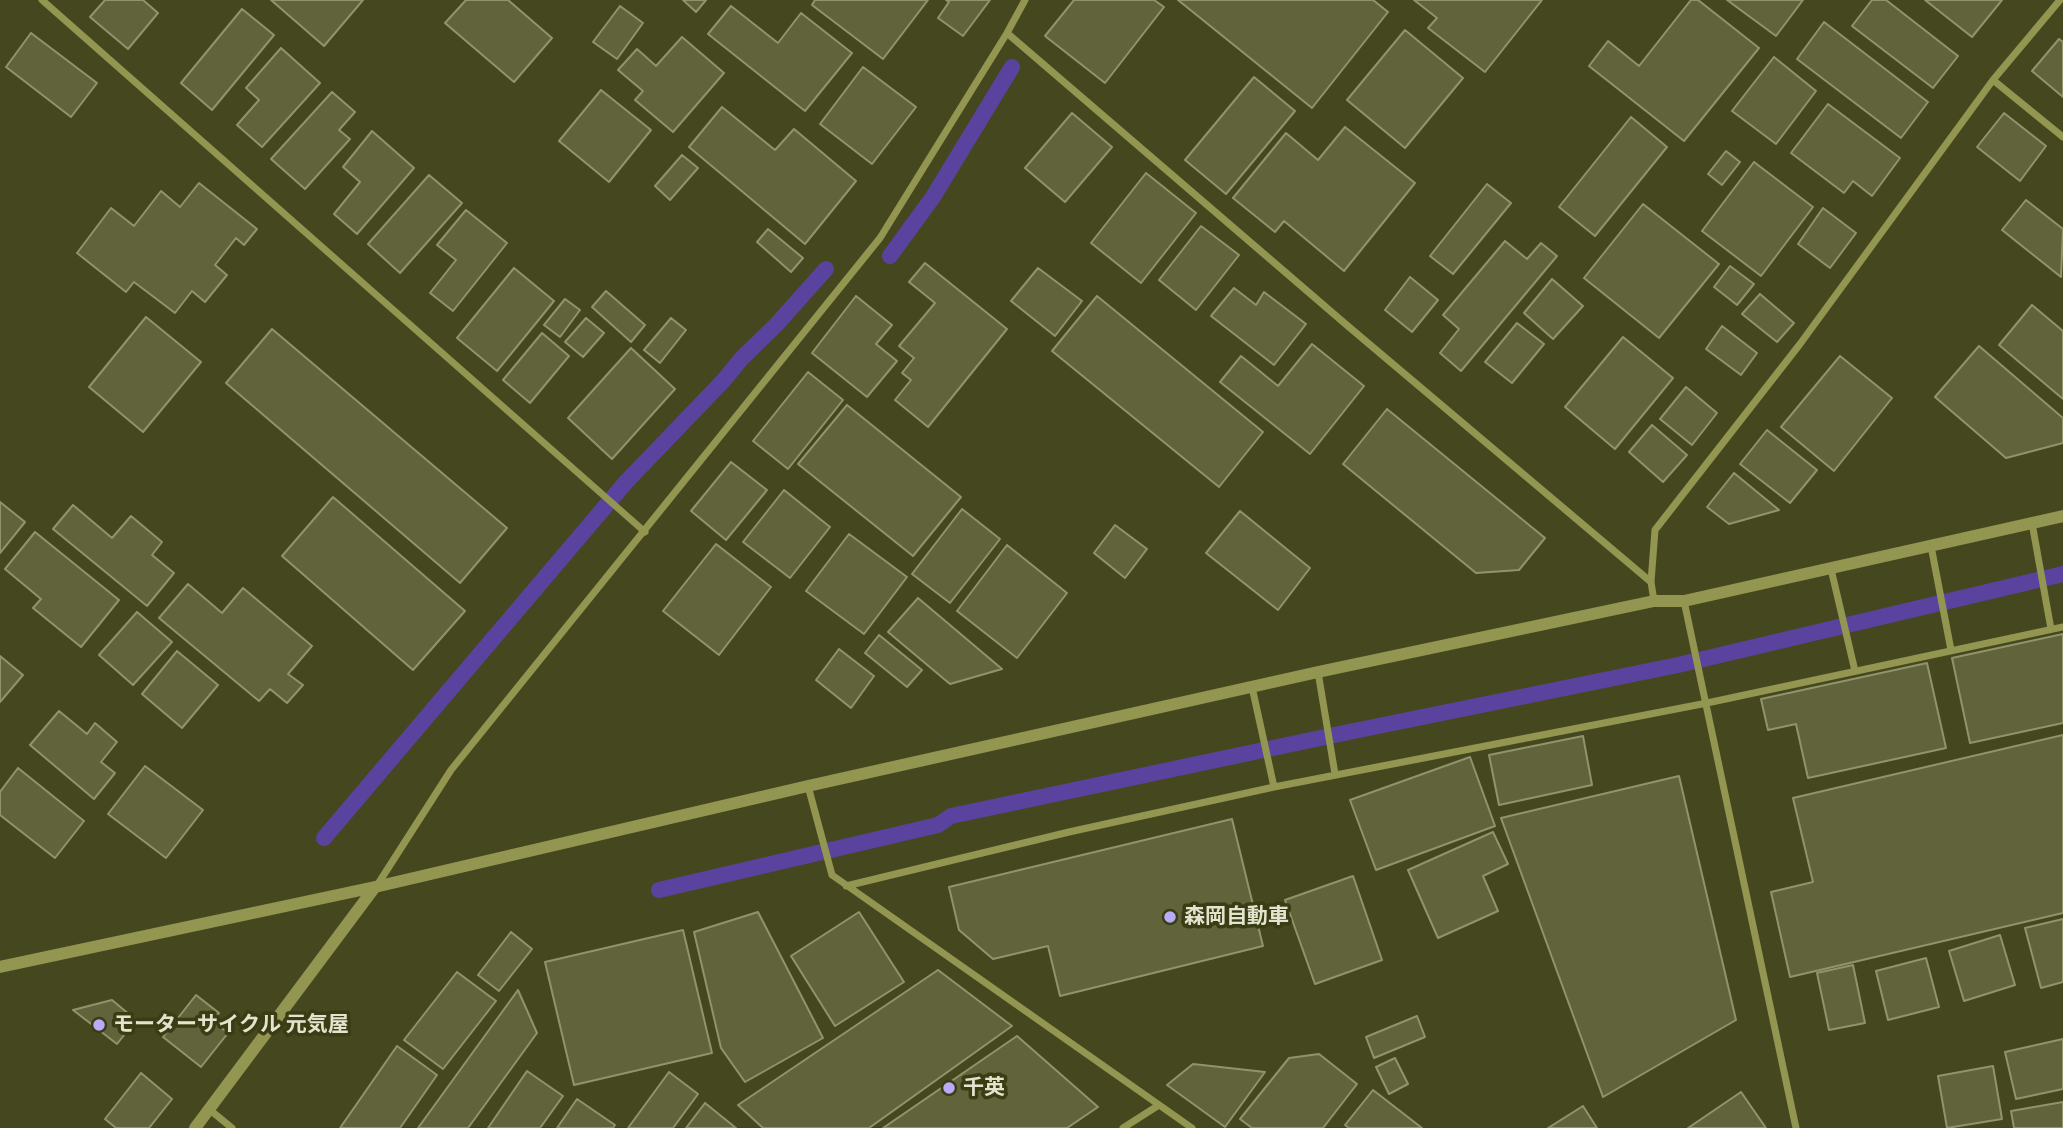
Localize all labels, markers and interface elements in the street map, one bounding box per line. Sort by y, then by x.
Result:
place label: 森岡自動車 [1184,904,1289,930]
marker: 森岡自動車 [1162,909,1178,925]
place label: モーターサイクル 元気屋 [113,1012,349,1038]
marker: モーターサイクル 元気屋 [91,1017,107,1033]
place label: 千英 [963,1075,1005,1101]
marker: 千英 [941,1080,957,1096]

